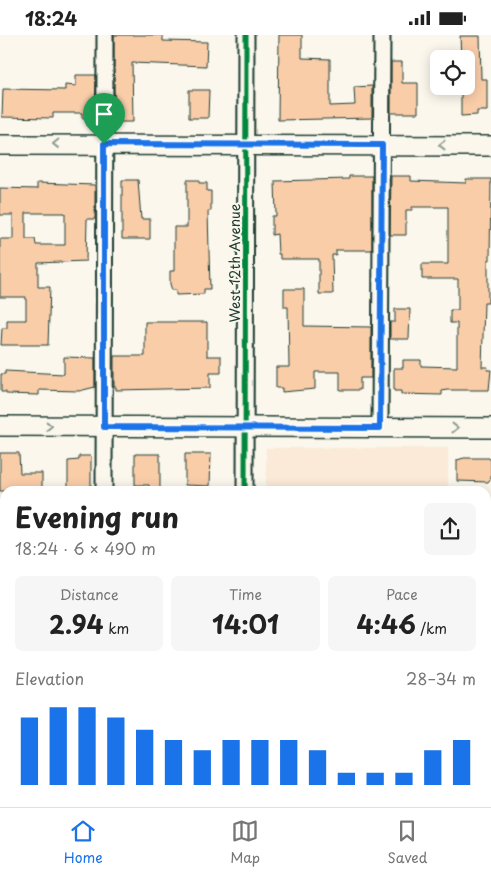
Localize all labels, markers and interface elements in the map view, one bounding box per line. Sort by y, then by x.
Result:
text: 18:24 [25,4,77,32]
map controls [430,50,475,95]
button: locate [430,50,475,95]
pin [83,93,125,144]
icon: arrive [90,100,118,128]
one-way arrow [52,139,60,149]
one-way arrow [438,140,446,150]
street label: West 12th Avenue [224,203,245,322]
one-way arrow [45,421,53,431]
one-way arrow [451,423,459,433]
text: Evening run [15,495,179,538]
button: share [424,503,476,555]
text: 18:24 · 6 × 490 m [15,536,156,560]
text: Distance [60,584,119,605]
text: Time [229,584,262,605]
text: Pace [386,584,418,605]
text: 2.94 [49,605,104,643]
text: 14:01 [212,605,279,643]
text: 4:46 [357,605,416,643]
text: km [104,618,129,639]
text: /km [416,618,447,639]
text: Elevation [15,666,84,690]
text: 28–34 m [406,666,476,690]
tab: Home [64,817,103,868]
tab: Map [230,817,260,868]
tab: Saved [388,817,427,868]

